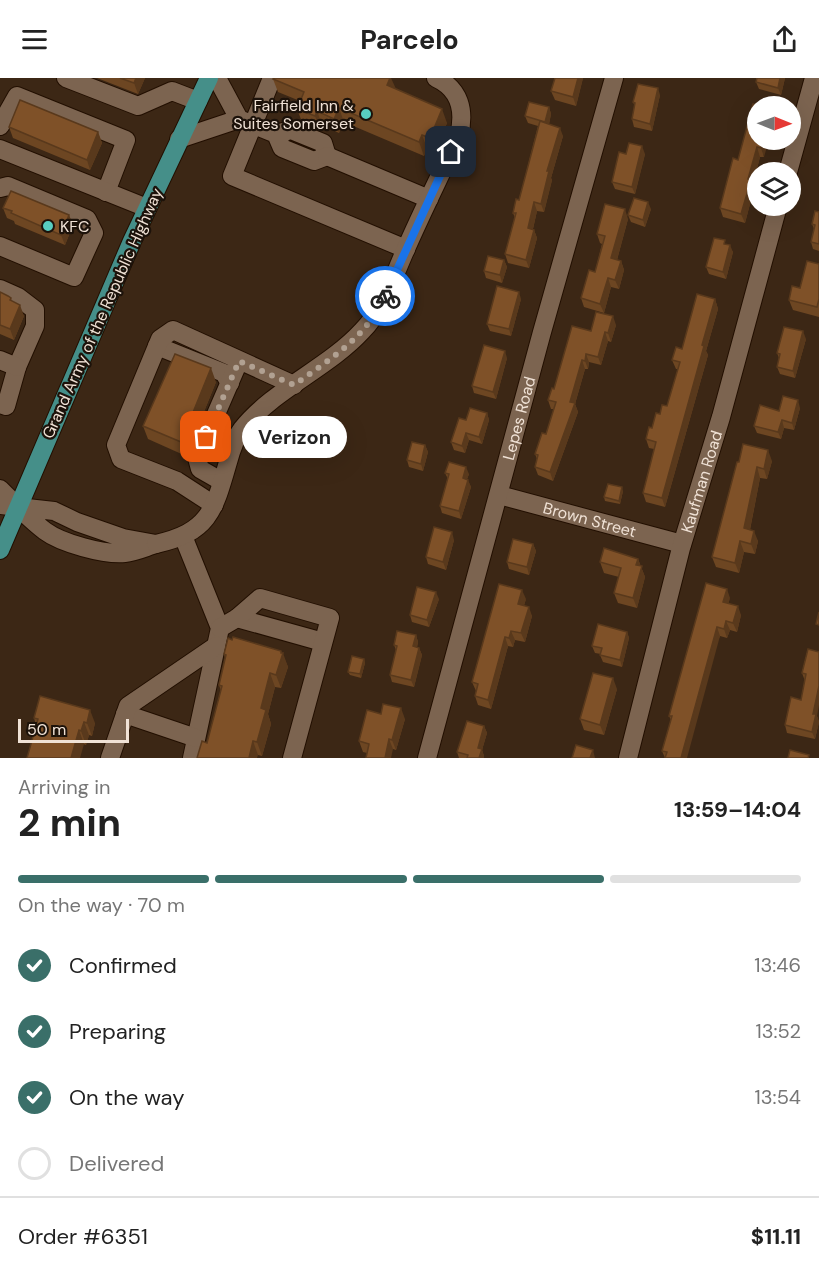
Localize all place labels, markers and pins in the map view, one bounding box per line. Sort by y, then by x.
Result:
place label: Fairfield Inn & Suites Somerset [233,95,354,134]
marker: Fairfield Inn & Suites Somerset [359,107,373,121]
pin [425,126,476,177]
place label: KFC [60,216,89,237]
marker: KFC [41,219,55,233]
pin [180,411,231,462]
callout: Verizon [242,416,347,458]

